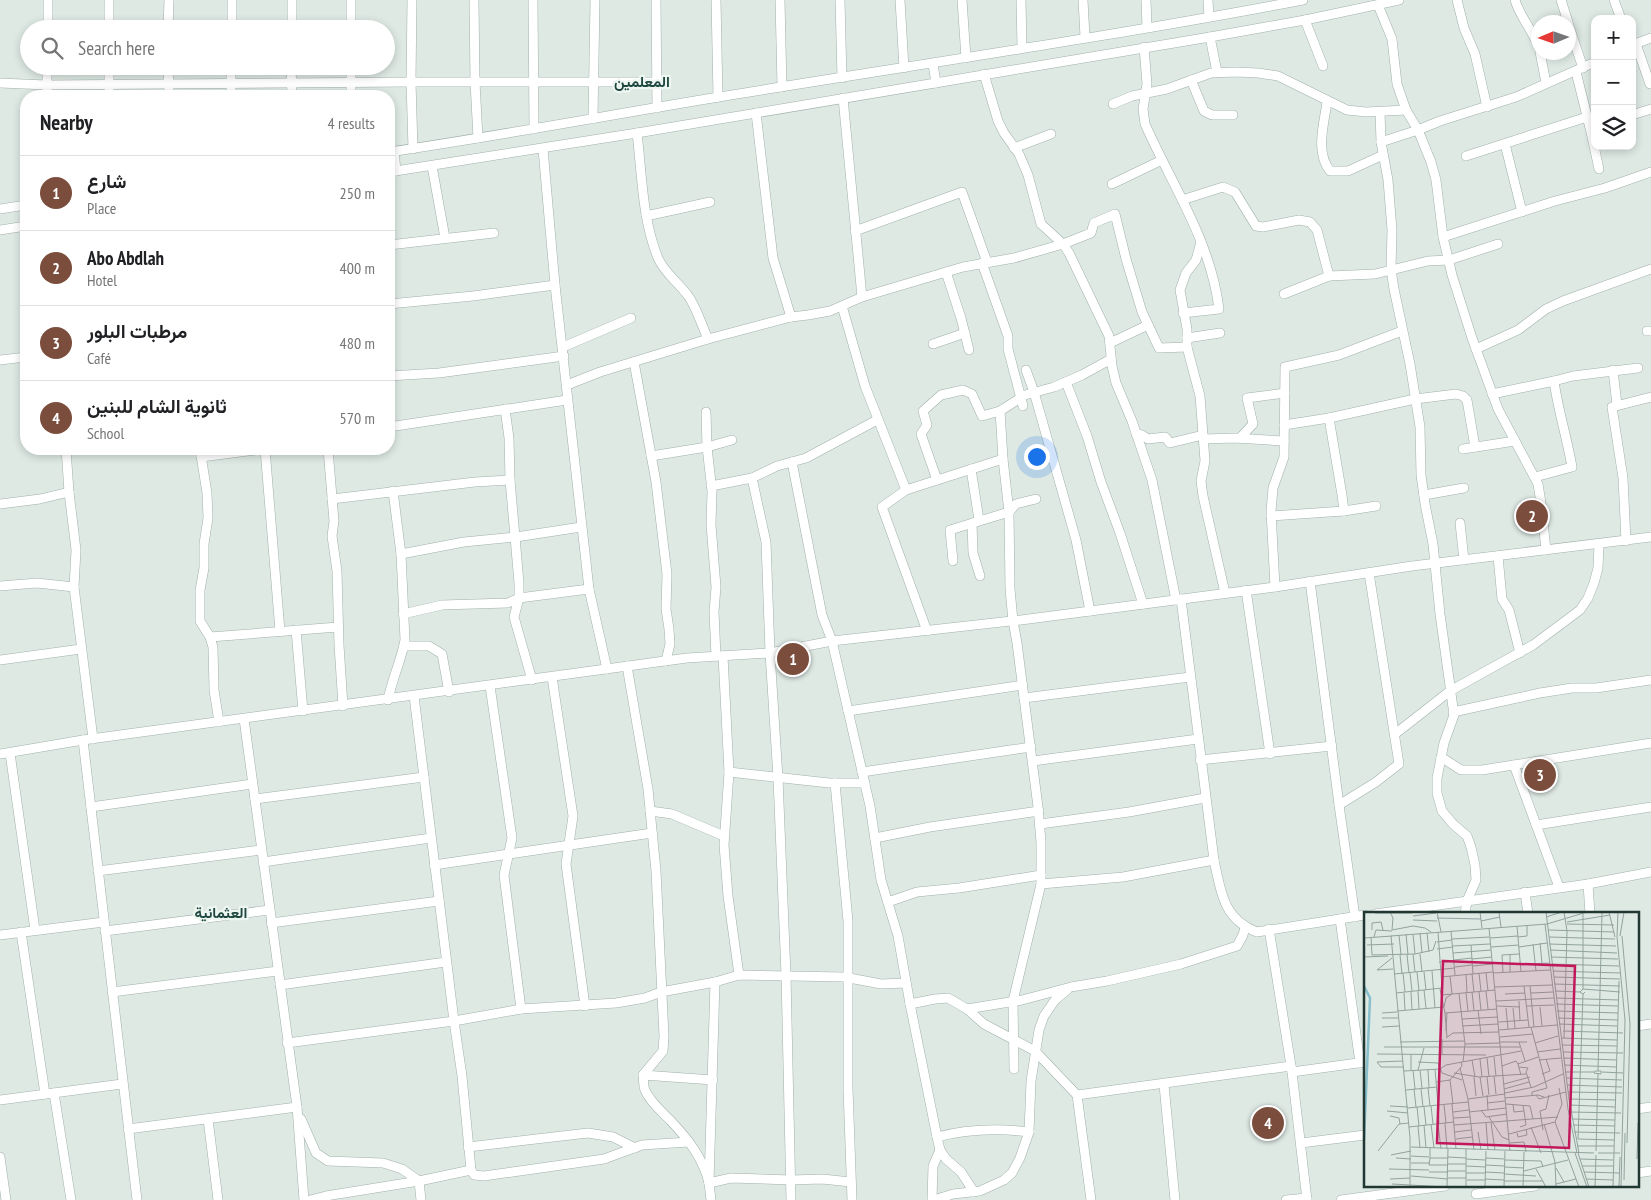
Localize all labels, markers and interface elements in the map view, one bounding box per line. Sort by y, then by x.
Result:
north arrow [1531,15,1576,60]
map controls [1591,15,1636,150]
button: + [1591,15,1636,60]
search box [20,20,395,75]
icon: search [38,34,66,62]
text: Search here [78,36,155,60]
button: − [1591,60,1636,105]
district label: المعلمين [614,72,670,91]
button: layers [1591,105,1636,150]
text: Nearby [40,109,93,136]
text: 4 results [328,113,375,133]
text: شارع [87,169,126,193]
text: 1 [52,183,60,203]
text: 250 m [340,183,375,203]
text: Place [87,198,116,218]
text: Abo Abdlah [87,246,164,270]
text: 2 [52,258,60,278]
text: 400 m [340,258,375,278]
text: Hotel [87,270,117,290]
text: مرطبات البلور [87,319,187,343]
text: 3 [52,333,60,353]
text: 480 m [340,333,375,353]
text: Café [87,348,111,368]
text: ثانوية الشام للبنين [87,394,227,418]
text: 4 [52,408,60,428]
text: 570 m [340,408,375,428]
text: School [87,423,124,443]
your location [1024,444,1050,470]
pin: 2 [1516,497,1548,535]
pin: 1 [777,640,809,678]
pin: 3 [1524,756,1556,794]
district label: العثمانية [195,903,247,922]
inset map [1364,912,1638,1188]
pin: 4 [1252,1104,1284,1142]

